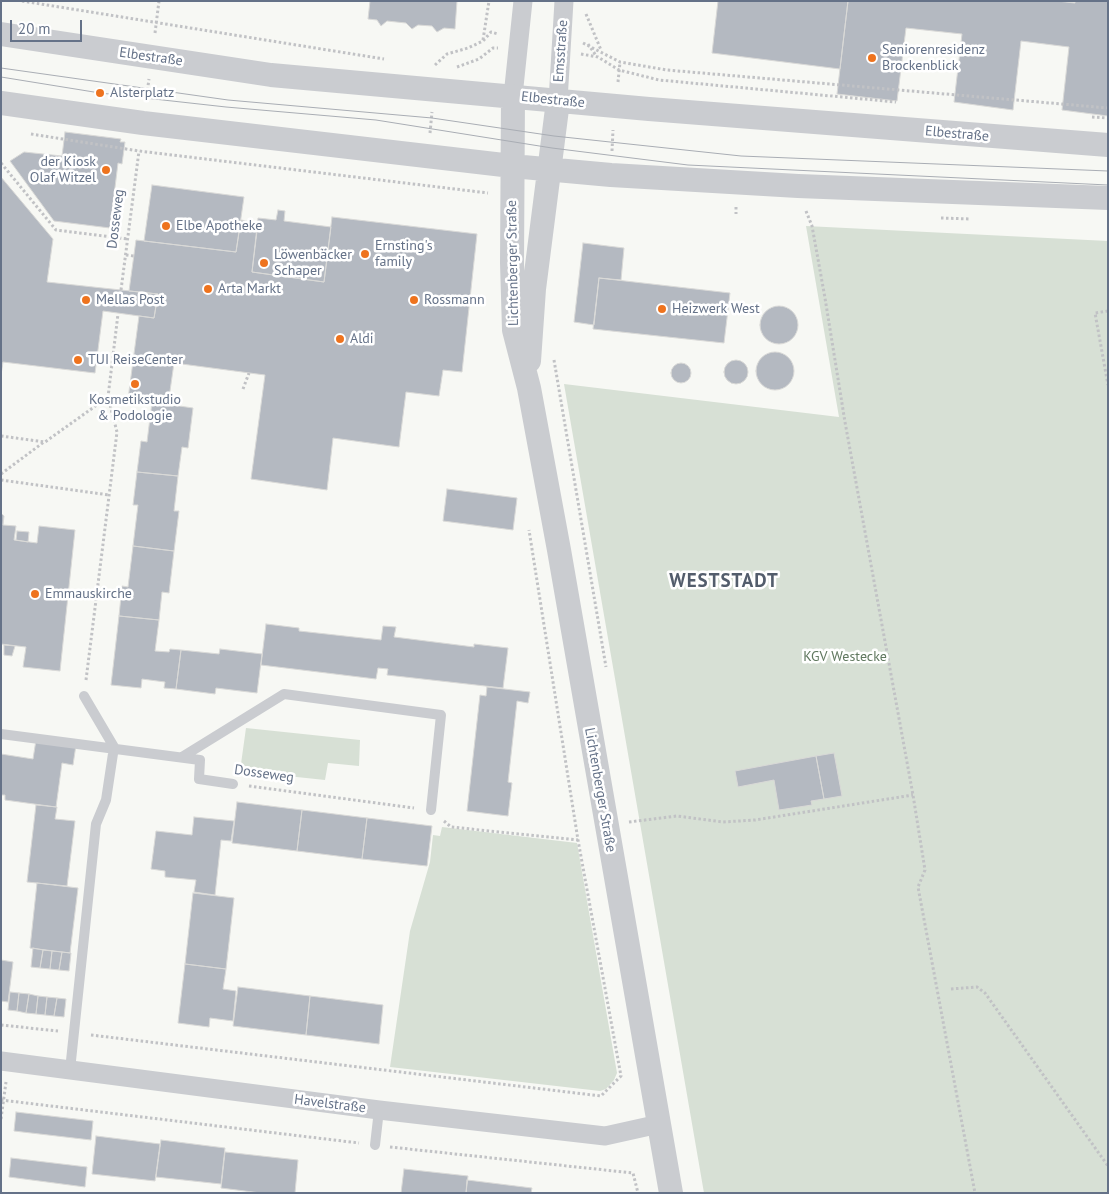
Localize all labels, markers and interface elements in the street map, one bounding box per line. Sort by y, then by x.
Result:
scale bar [12,10,85,42]
text: 20 m [18,19,51,38]
street label: Emsstraße [550,19,572,83]
place label: Seniorenresidenz Brockenblick [882,42,985,74]
street label: Elbestraße [118,44,184,70]
marker: Seniorenresidenz Brockenblick [866,52,878,64]
place label: Alsterplatz [110,85,174,101]
marker: Alsterplatz [94,87,106,99]
street label: Elbestraße [520,88,586,112]
street label: Elbestraße [924,123,990,145]
place label: der Kiosk Olaf Witzel [30,154,96,186]
marker: der Kiosk Olaf Witzel [100,164,112,176]
street label: Dosseweg [104,188,128,250]
street label: Lichtenberger Straße [504,200,522,326]
place label: Elbe Apotheke [176,218,262,234]
marker: Elbe Apotheke [160,220,172,232]
place label: Ernsting's family [375,238,433,270]
place label: Löwenbäcker Schaper [274,247,352,280]
marker: Ernsting's family [359,248,371,260]
marker: Löwenbäcker Schaper [258,257,270,269]
place label: Arta Markt [218,281,281,297]
marker: Arta Markt [202,283,214,295]
place label: Mellas Post [96,292,164,308]
place label: Rossmann [424,292,485,308]
marker: Mellas Post [80,294,92,306]
marker: Rossmann [408,294,420,306]
place label: Heizwerk West [672,301,760,317]
marker: Heizwerk West [656,303,668,315]
place label: Aldi [350,331,374,347]
marker: Aldi [334,333,346,345]
place label: TUI ReiseCenter [88,352,183,368]
marker: TUI ReiseCenter [72,354,84,366]
marker: Kosmetikstudio & Podologie [129,378,141,390]
place label: Kosmetikstudio & Podologie [89,392,181,424]
district label: WESTSTADT [668,571,780,593]
place label: Emmauskirche [45,586,132,602]
marker: Emmauskirche [29,588,41,600]
park label: KGV Westecke [803,649,887,665]
street label: Lichtenberger Straße [581,726,619,854]
street label: Dosseweg [233,762,295,786]
street label: Havelstraße [293,1091,367,1117]

